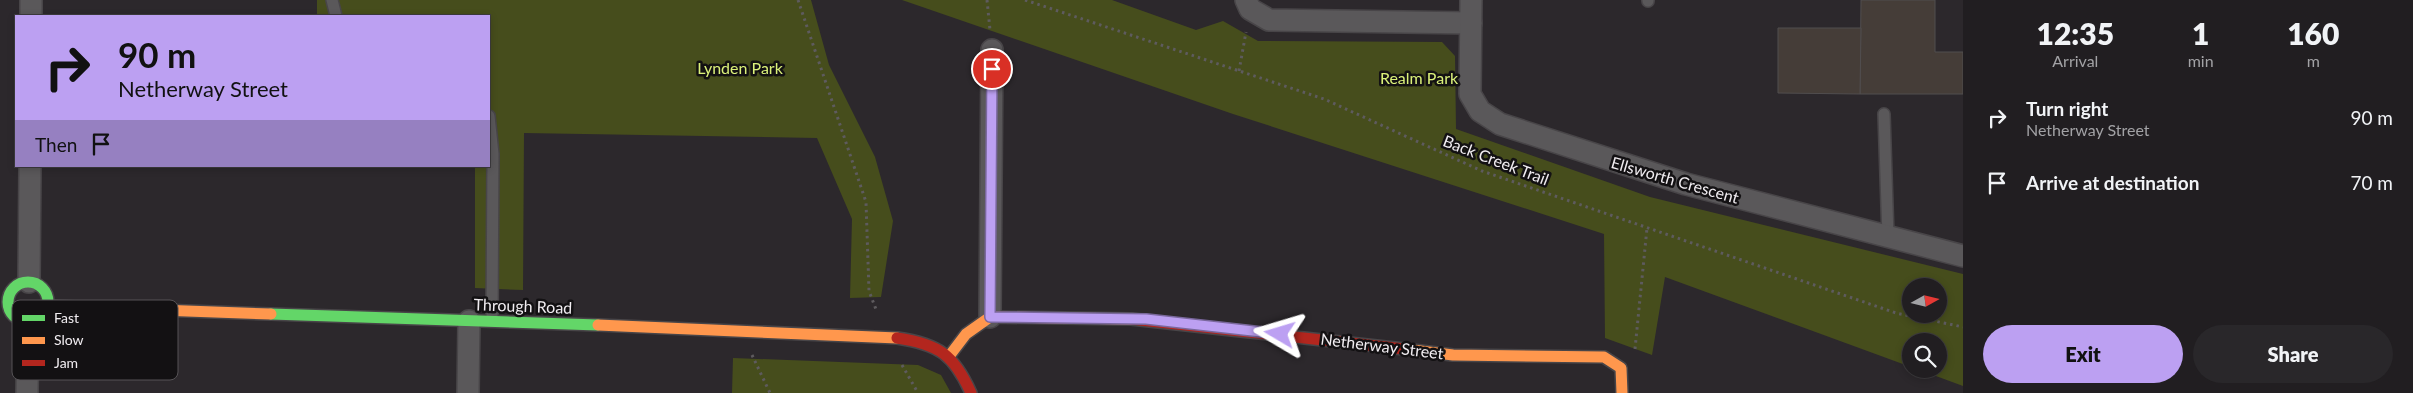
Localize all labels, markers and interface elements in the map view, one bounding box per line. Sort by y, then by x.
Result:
text: 12:35 [2037,15,2114,51]
text: 1 [2192,15,2209,51]
text: 160 [2287,15,2339,51]
text: 90 m [118,33,196,75]
icon: right [35,35,100,100]
pin [971,48,1013,90]
text: Arrival [2052,51,2098,70]
text: min [2188,51,2214,70]
text: m [2307,51,2320,70]
icon: arrive [978,55,1006,83]
park label: Lynden Park [697,58,784,77]
park label: Realm Park [1380,68,1459,87]
text: Netherway Street [118,75,288,102]
text: Turn right [2026,97,2108,120]
icon: right [1983,104,2011,132]
text: 90 m [2350,106,2393,129]
text: Netherway Street [2026,120,2150,139]
icon: arrive [87,130,115,158]
street label: Back Creek Trail [1441,131,1552,188]
text: Then [35,133,77,156]
street label: Ellsworth Crescent [1609,152,1741,207]
icon: arrive [1983,169,2011,197]
text: Arrive at destination [2026,171,2199,194]
text: 70 m [2350,171,2393,194]
north arrow [1902,278,1948,322]
map controls [1902,278,1947,378]
street label: Through Road [473,294,573,317]
legend [12,300,178,380]
position arrow [1253,307,1305,359]
text: Fast [54,309,79,326]
button: Exit [1983,325,2183,383]
button: Share [2193,325,2393,383]
street label: Netherway Street [1320,329,1445,362]
text: Slow [54,331,84,348]
button: search [1902,333,1947,378]
text: Jam [54,354,78,371]

